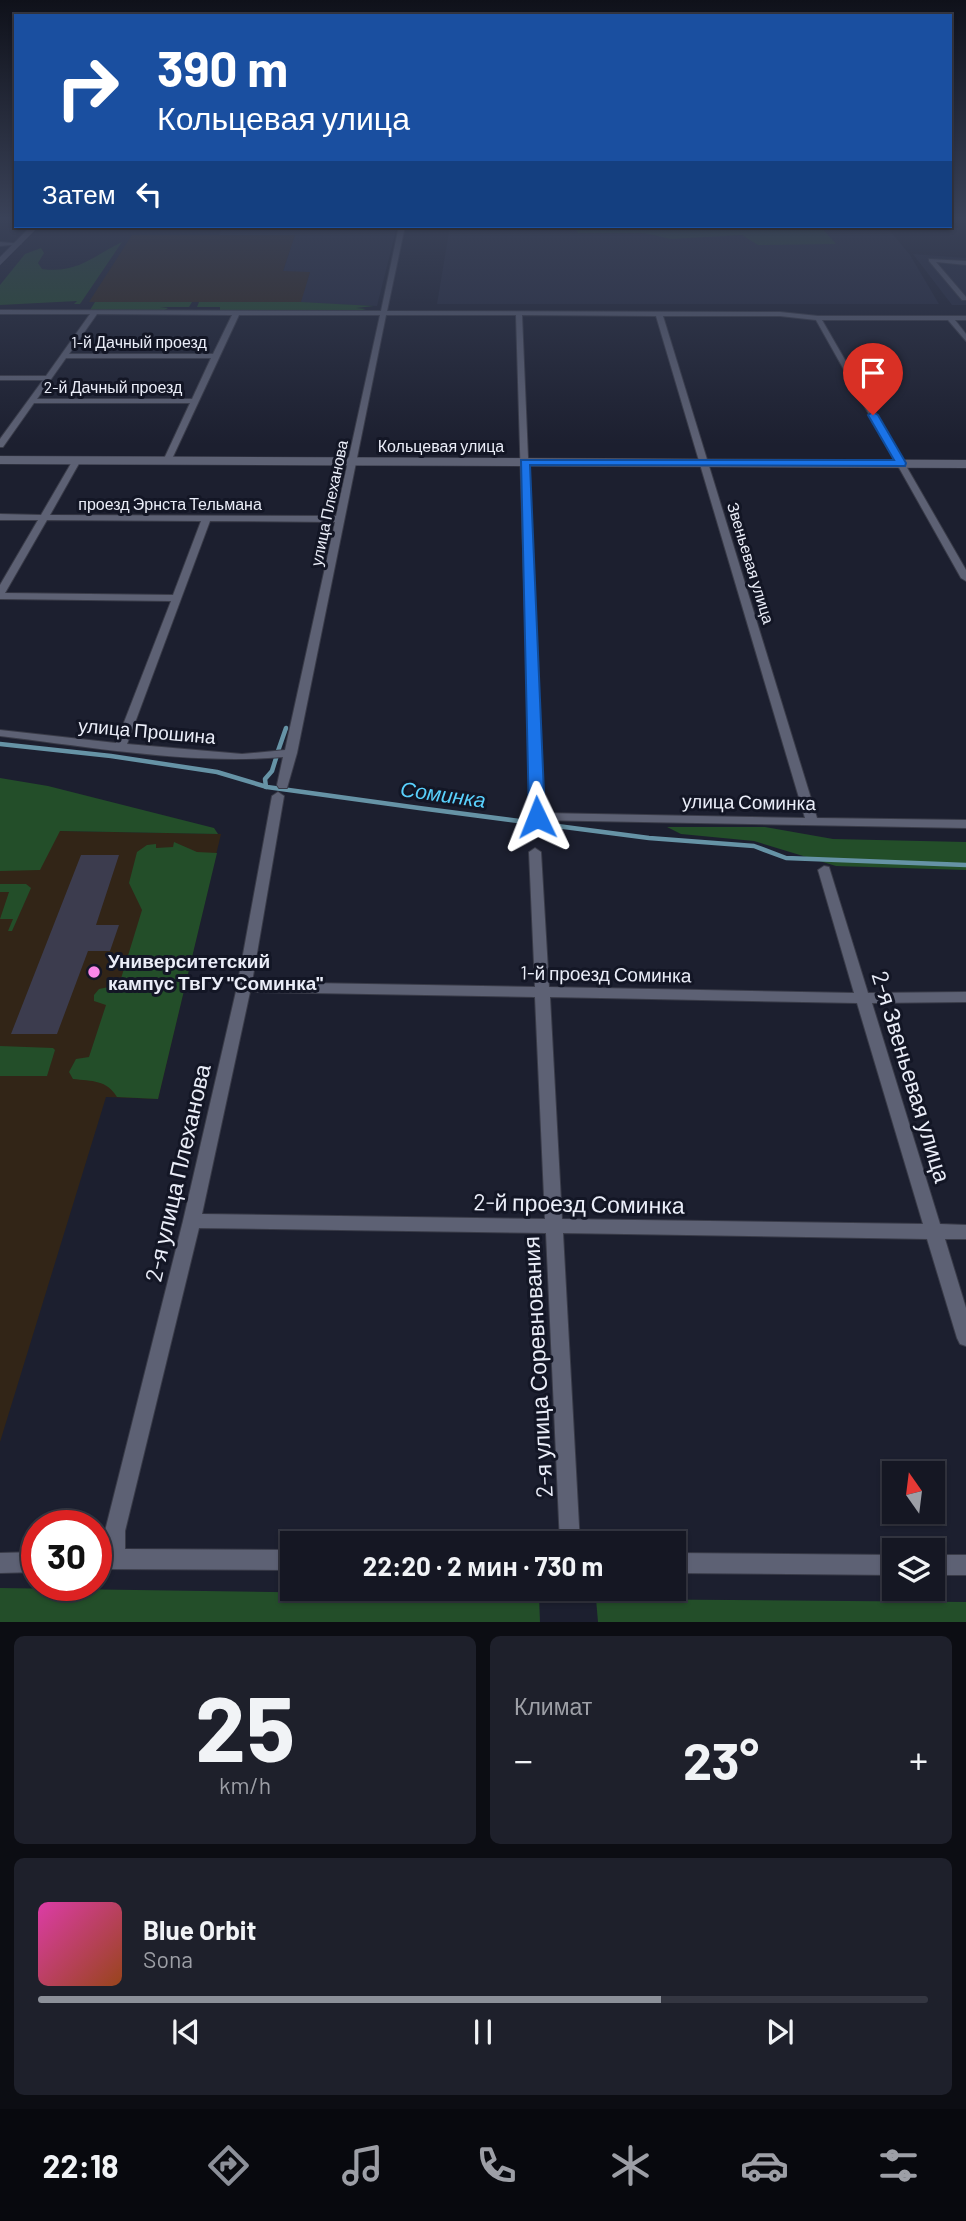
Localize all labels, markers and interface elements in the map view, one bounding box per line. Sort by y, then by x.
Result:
text: 390 m [157,38,288,97]
icon: right [42,42,133,133]
text: Кольцевая улица [157,98,410,136]
icon: left [130,175,168,213]
text: Затем [42,178,116,209]
street label: 1-й Дачный проезд [71,332,207,351]
pin [843,343,903,415]
icon: arrive [854,354,892,392]
street label: 2-й Дачный проезд [44,377,183,396]
street label: Кольцевая улица [378,436,504,455]
street label: улица Плеханова [306,438,351,568]
street label: проезд Эрнста Тельмана [78,494,262,513]
street label: Звеньевая улица [724,500,779,626]
street label: улица Прошина [77,713,217,748]
water label: Соминка [399,775,488,812]
position arrow [500,780,574,854]
street label: улица Соминка [682,789,817,814]
place label: Университетский кампус ТвГУ "Соминка" [108,949,323,994]
street label: 1-й проезд Соминка [520,961,692,986]
marker: Университетский кампус ТвГУ "Соминка" [86,964,102,980]
street label: 2-я Звеньевая улица [866,968,958,1186]
street label: 2-я улица Плеханова [138,1061,216,1284]
street label: 2-й проезд Соминка [473,1187,685,1219]
street label: 2-я улица Соревнования [516,1236,558,1498]
north arrow [882,1461,945,1524]
map controls [882,1461,945,1601]
speed limit sign: 30 [21,1510,112,1601]
button: layers [882,1538,945,1601]
text: 22:20 · 2 мин · 730 m [363,1550,603,1581]
text: 25 [195,1671,295,1780]
text: Климат [514,1692,592,1720]
text: 23° [683,1728,759,1790]
text: − [514,1736,533,1782]
text: + [909,1736,928,1782]
text: km/h [219,1771,271,1799]
text: Blue Orbit [143,1914,256,1945]
text: Sona [143,1945,193,1973]
icon: previous [167,2013,205,2051]
icon: pause [464,2013,502,2051]
icon: next [761,2013,799,2051]
icon: directions [204,2141,253,2190]
icon: music [338,2141,387,2190]
icon: phone [472,2141,521,2190]
icon: climate [606,2141,655,2190]
icon: car [740,2141,789,2190]
icon: filters [874,2141,923,2190]
text: 22:18 [43,2146,119,2184]

